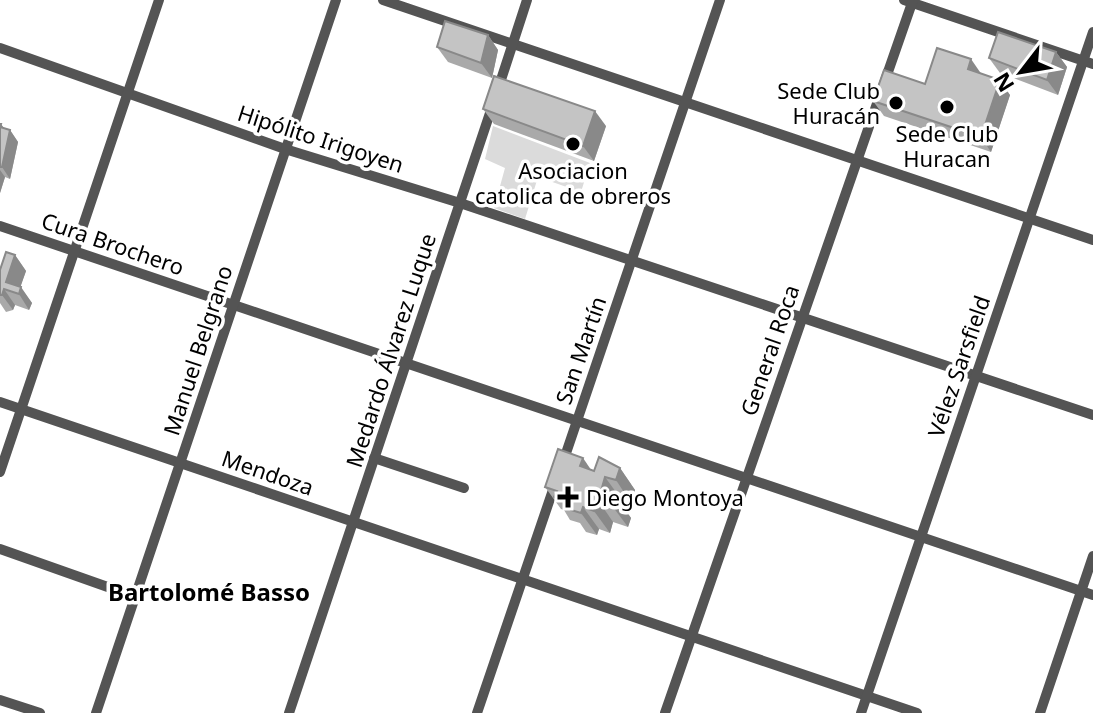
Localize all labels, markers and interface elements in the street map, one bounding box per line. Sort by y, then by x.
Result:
north arrow [981,32,1061,112]
text: N [986,67,1020,98]
place label: Sede Club Huracán [777,75,880,130]
marker: Sede Club Huracán [887,94,905,112]
street label: Hipólito Irigoyen [234,97,408,179]
marker: Sede Club Huracan [938,98,956,116]
place label: Sede Club Huracan [896,118,998,173]
marker: Asociacion catolica de obreros [564,135,582,153]
place label: Asociacion catolica de obreros [475,155,671,210]
street label: Cura Brochero [38,205,188,281]
street label: Medardo Álvarez Luque [338,229,442,471]
street label: Manuel Belgrano [155,261,239,439]
street label: General Roca [733,280,805,420]
street label: Vélez Sarsfield [920,291,996,441]
street label: San Martín [548,292,612,408]
street label: Mendoza [218,442,318,502]
place label: Diego Montoya [586,482,744,512]
marker: Diego Montoya [557,486,579,508]
district label: Bartolomé Basso [108,575,310,608]

